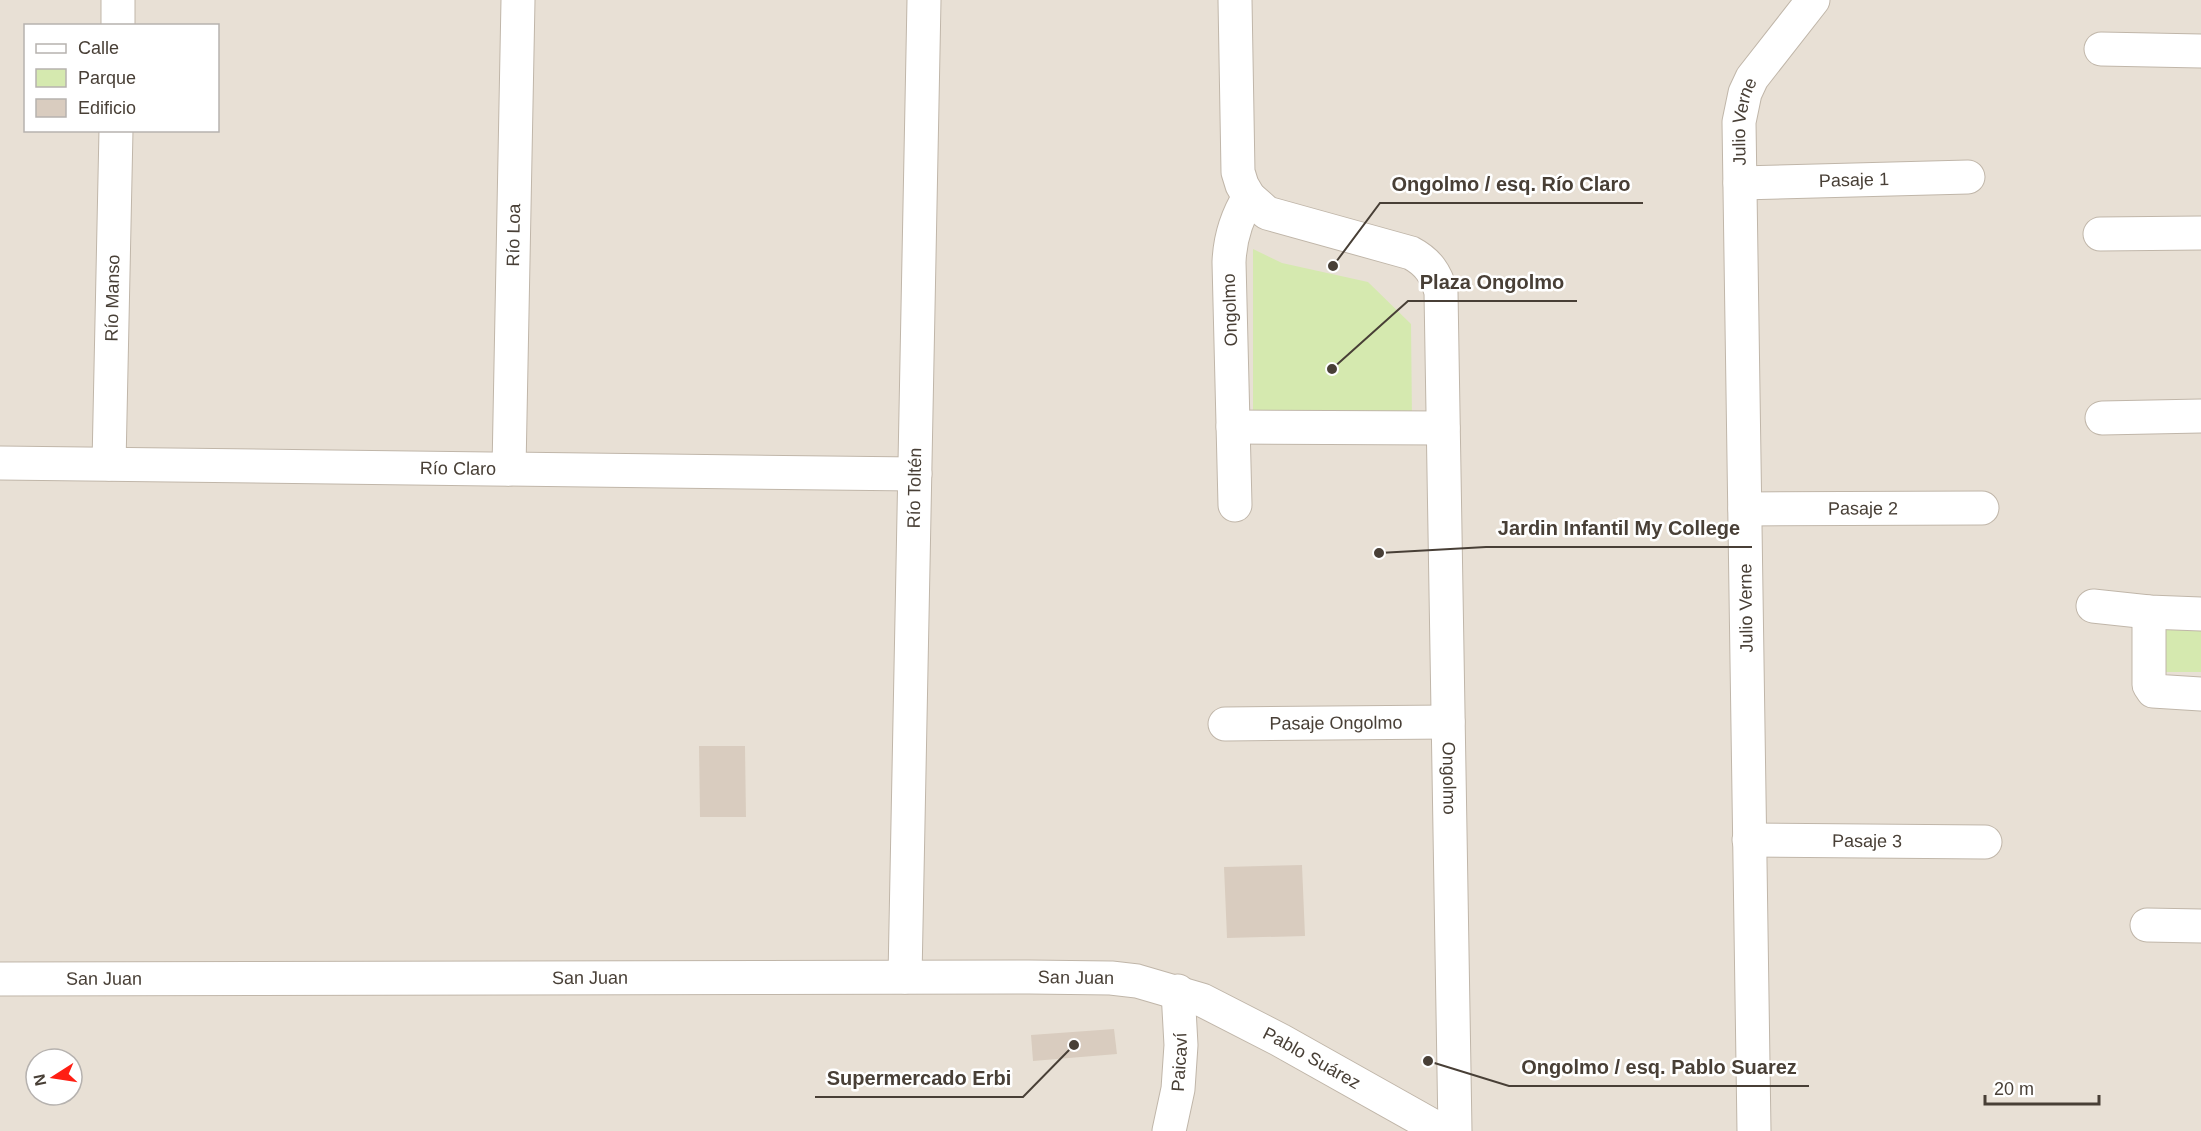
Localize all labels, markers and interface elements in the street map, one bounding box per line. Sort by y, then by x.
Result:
legend [24,24,219,132]
text: Calle [78,38,119,58]
text: Parque [78,68,136,88]
street label: Julio Verne [1729,74,1761,166]
text: Edificio [78,98,136,118]
callout: Ongolmo / esq. Río Claro [1380,165,1643,203]
street label: Pasaje 1 [1819,169,1889,191]
text: Ongolmo / esq. Río Claro [1392,173,1630,195]
street label: Río Loa [503,202,524,267]
street label: Río Manso [102,254,123,342]
callout: Plaza Ongolmo [1408,263,1577,301]
text: Plaza Ongolmo [1420,271,1564,293]
street label: Ongolmo [1219,273,1241,347]
street label: Río Toltén [904,448,925,529]
street label: Río Claro [420,458,496,479]
street label: Pasaje 2 [1828,498,1898,519]
callout: Jardin Infantil My College [1486,509,1752,547]
text: Jardin Infantil My College [1498,517,1740,539]
street label: Julio Verne [1735,563,1757,653]
street label: Pasaje Ongolmo [1269,712,1403,734]
street label: Ongolmo [1439,741,1460,815]
street label: Pasaje 3 [1832,831,1902,851]
street label: San Juan [1038,967,1114,988]
street label: San Juan [552,968,628,988]
street label: San Juan [66,969,142,989]
street label: Pablo Suárez [1260,1023,1364,1093]
street label: Paicaví [1168,1032,1191,1092]
north arrow [24,1047,84,1107]
callout: Ongolmo / esq. Pablo Suarez [1509,1048,1809,1086]
text: Ongolmo / esq. Pablo Suarez [1521,1056,1797,1078]
callout: Supermercado Erbi [815,1059,1023,1097]
text: Supermercado Erbi [827,1067,1011,1089]
scale bar [1985,1068,2099,1106]
text: N [30,1073,49,1087]
text: 20 m [1994,1079,2034,1099]

